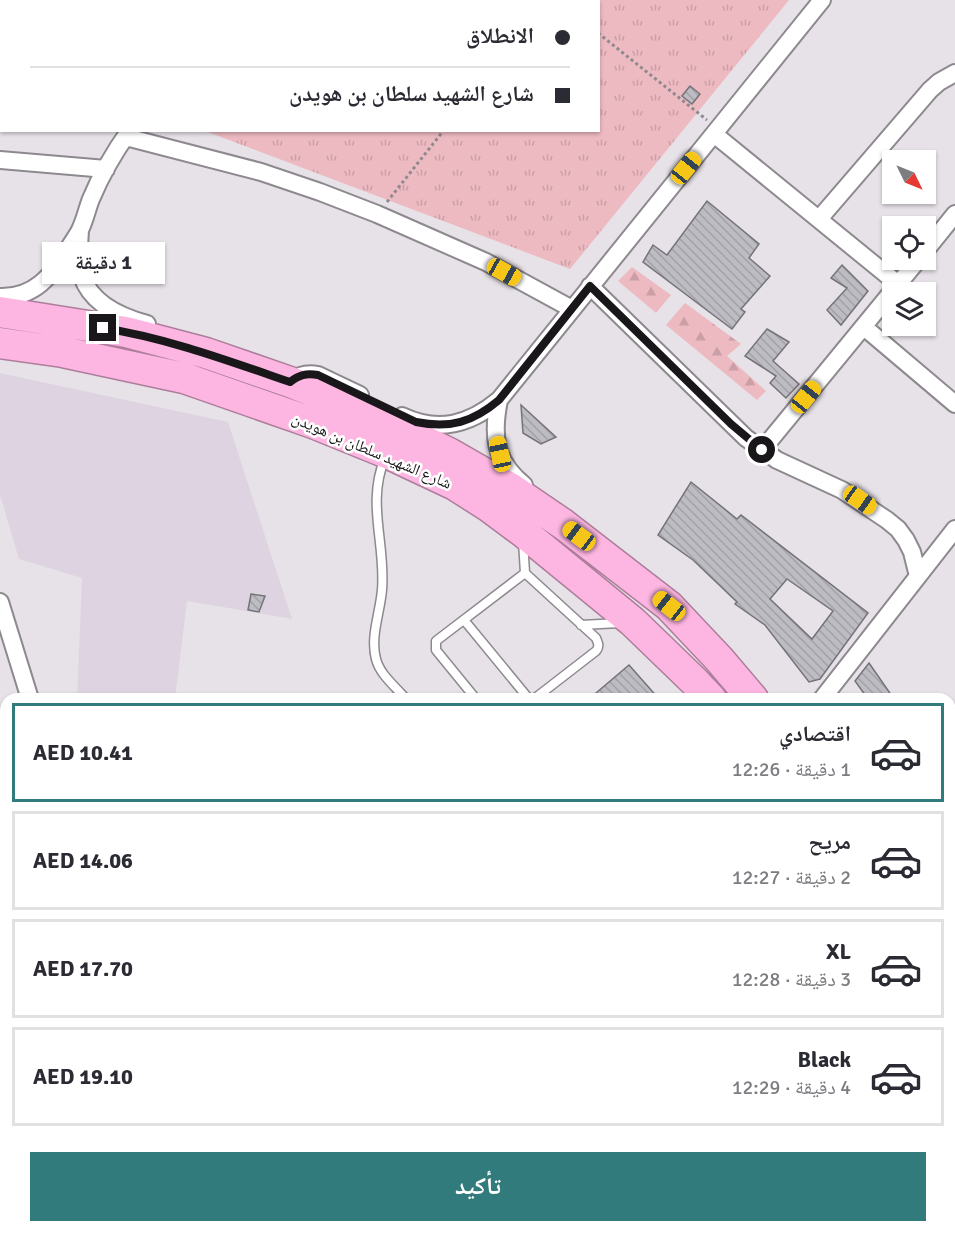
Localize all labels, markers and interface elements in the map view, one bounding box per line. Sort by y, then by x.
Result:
text: الانطلاق [466,22,534,49]
text: شارع الشهيد سلطان بن هويدن [289,80,534,107]
car [668,148,704,188]
north arrow [882,150,936,204]
map controls [882,150,936,336]
button: locate [882,216,936,270]
callout: 1 دقيقة [42,241,164,283]
text: 1 دقيقة [75,250,132,275]
car [484,255,524,289]
button: layers [882,282,936,336]
route end [89,314,116,341]
car [788,377,824,417]
street label: شارع الشهيد سلطان بن هويدن [289,408,454,494]
car [487,435,513,473]
route start [748,436,775,463]
car [840,482,880,518]
car [559,518,599,554]
car [649,588,689,624]
text: اقتصادي [779,720,851,747]
icon: car [869,726,923,780]
text: AED 10.41 [33,739,133,766]
text: 1 دقيقة · 12:26 [732,757,851,782]
text: مريح [808,828,851,855]
icon: car [869,834,923,888]
text: AED 14.06 [33,847,133,874]
text: 2 دقيقة · 12:27 [732,865,851,890]
text: XL [826,938,851,965]
icon: car [869,942,923,996]
text: AED 17.70 [33,955,133,982]
text: 3 دقيقة · 12:28 [732,967,851,992]
text: Black [797,1046,851,1073]
icon: car [869,1050,923,1104]
text: AED 19.10 [33,1063,133,1090]
text: 4 دقيقة · 12:29 [732,1075,851,1100]
button: تأكيد [30,1152,926,1221]

